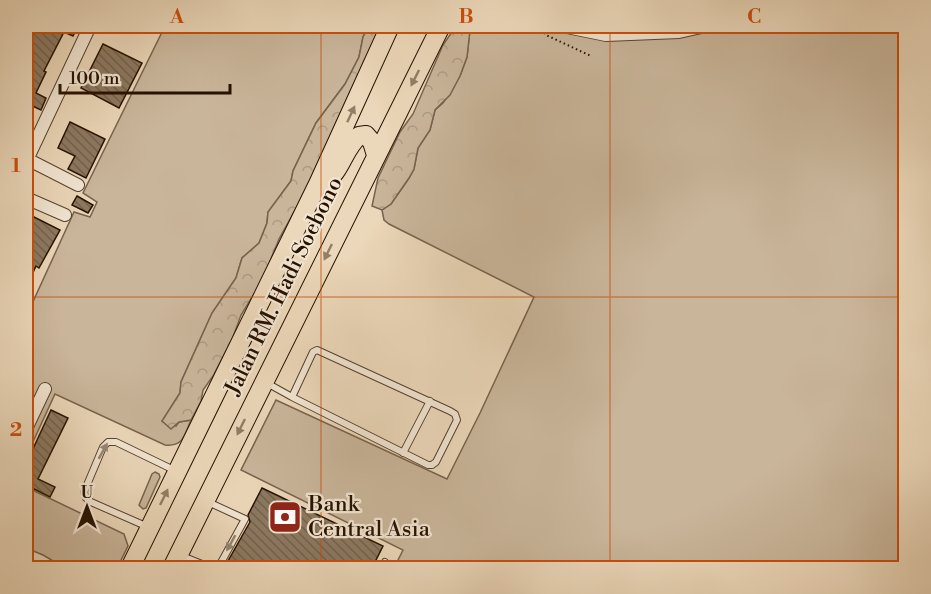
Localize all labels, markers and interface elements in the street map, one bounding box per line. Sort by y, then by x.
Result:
text: A [169,5,185,30]
text: B [458,5,474,30]
text: C [747,5,761,30]
scale bar [60,57,230,95]
text: 100 m [69,67,120,90]
one-way arrow [410,69,419,86]
one-way arrow [346,105,355,122]
text: 1 [11,154,21,179]
street label: Jalan RM. Hadi Soebono [219,172,349,400]
one-way arrow [323,244,332,261]
text: 2 [10,418,22,443]
one-way arrow [236,419,246,436]
one-way arrow [98,442,108,459]
north arrow [57,477,117,537]
text: U [81,483,94,503]
one-way arrow [159,488,168,505]
place label: Bank Central Asia [307,491,431,543]
bank icon: Bank Central Asia [267,499,303,535]
one-way arrow [226,535,236,552]

